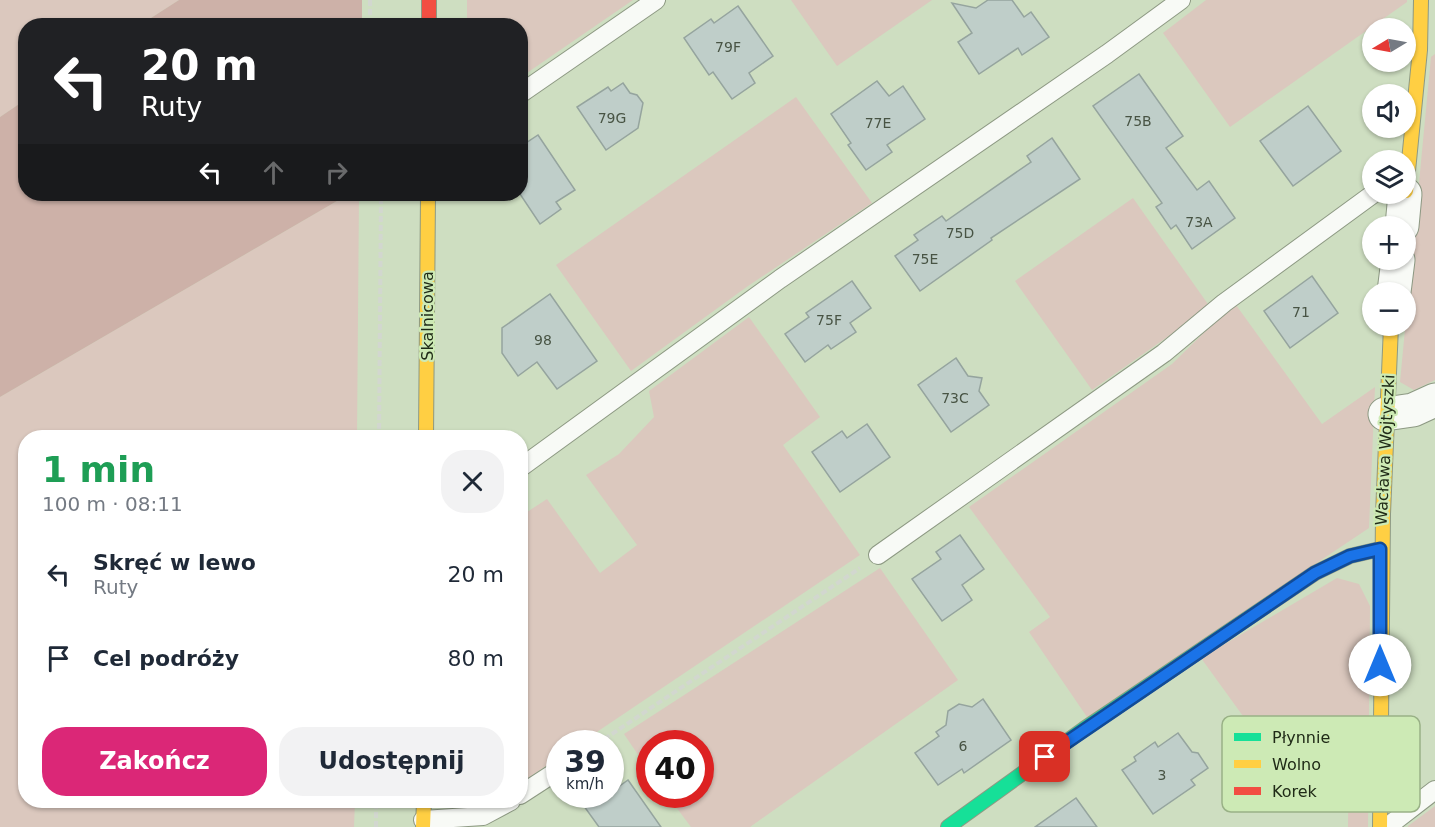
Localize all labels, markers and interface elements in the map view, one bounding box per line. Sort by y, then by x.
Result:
north arrow [1362,18,1416,72]
map controls [1362,18,1416,336]
house number: 79F [715,39,741,55]
text: 20 m [141,41,258,90]
icon: left [42,42,120,120]
button: sound [1362,84,1416,138]
text: Ruty [141,91,202,122]
house number: 79G [598,110,626,126]
house number: 75B [1124,113,1152,129]
house number: 77E [865,115,891,131]
button: layers [1362,150,1416,204]
icon: left [194,156,227,189]
icon: ahead [257,156,290,189]
icon: right [320,156,353,189]
house number: 73A [1185,214,1213,230]
button: + [1362,216,1416,270]
house number: 75D [946,225,974,241]
house number: 75E [912,251,938,267]
street label: Skalnicowa [418,271,437,361]
button: − [1362,282,1416,336]
house number: 71 [1292,304,1310,320]
house number: 75F [816,312,842,328]
house number: 98 [534,332,552,348]
street label: Wacława Wojtyszki [1372,374,1398,526]
house number: 73C [941,390,969,406]
text: 1 min [42,449,155,490]
button: close [441,450,504,513]
text: 100 m · 08:11 [42,492,183,516]
text: Skręć w lewo [93,550,256,575]
icon: left [42,558,75,591]
text: 20 m [448,562,504,587]
text: Ruty [93,575,138,599]
position arrow [1348,633,1412,697]
icon: arrive [42,642,75,675]
text: Cel podróży [93,646,239,671]
text: 80 m [448,646,504,671]
legend [1222,716,1420,812]
button: Zakończ [42,727,267,796]
button: Udostępnij [279,727,504,796]
text: Płynnie [1272,728,1330,747]
speed limit sign: 40 [636,730,714,808]
pin [1019,731,1070,782]
house number: 6 [959,738,968,754]
icon: arrive [1028,740,1061,773]
text: 39 [564,744,606,779]
text: Wolno [1272,755,1321,774]
house number: 3 [1158,767,1166,783]
text: km/h [566,775,604,793]
text: Korek [1272,782,1318,801]

